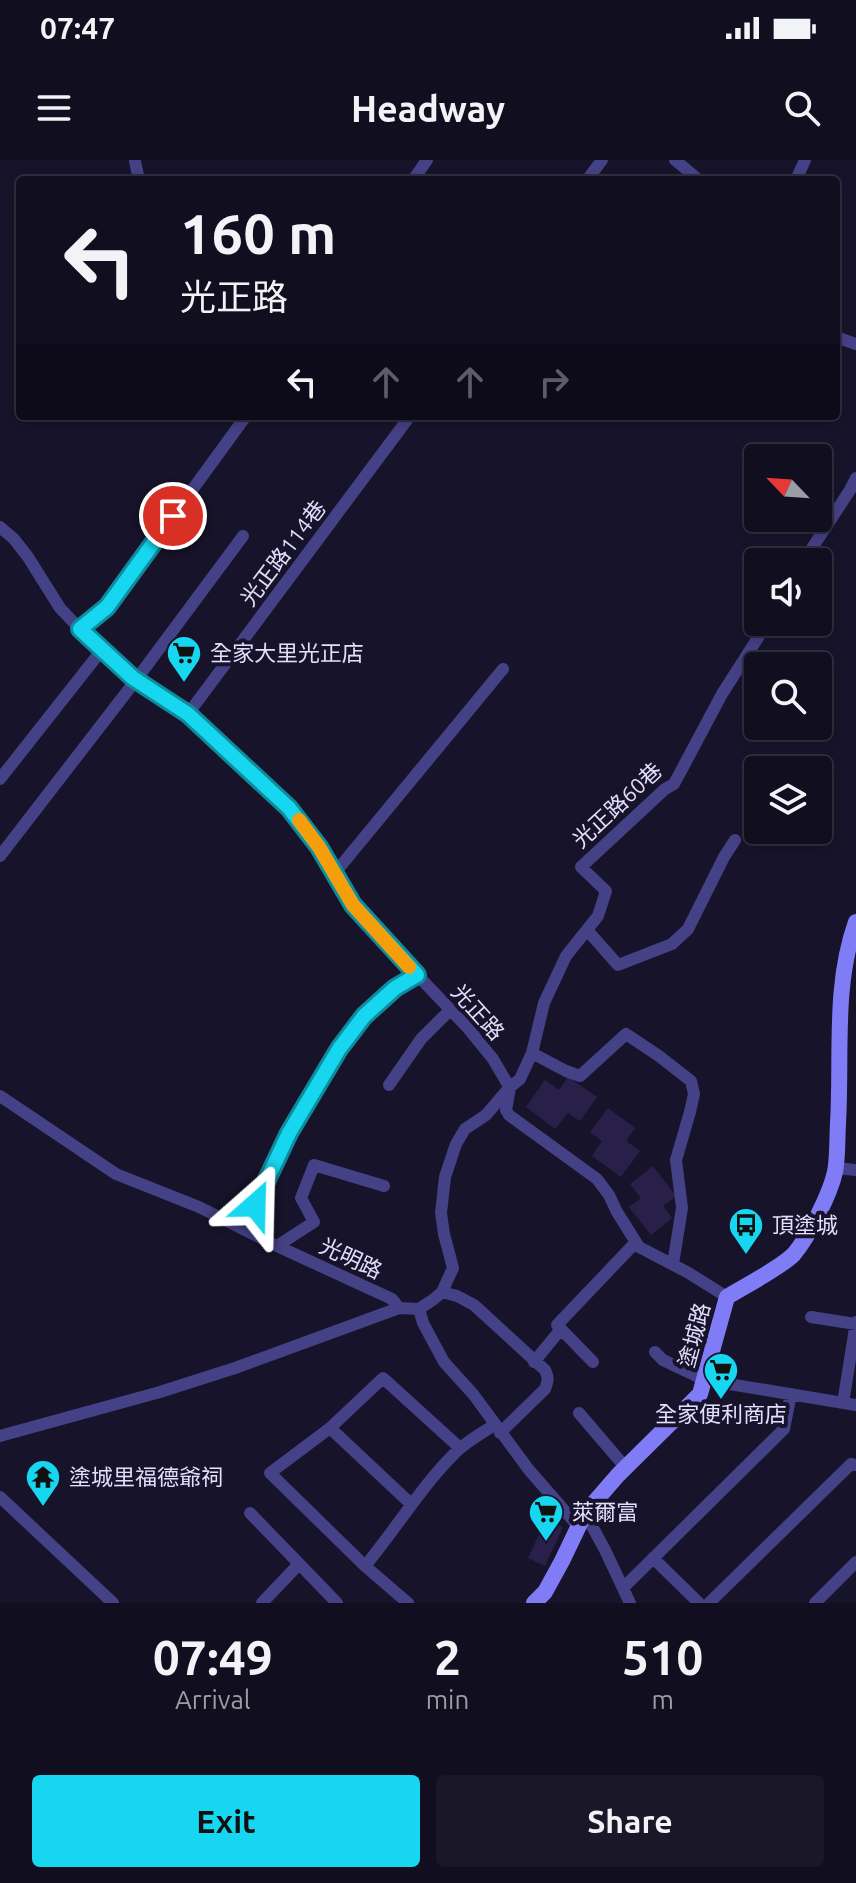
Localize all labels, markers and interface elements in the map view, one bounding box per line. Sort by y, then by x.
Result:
text: 07:47 [40,11,115,45]
icon: menu [32,86,76,130]
icon: search [780,86,824,130]
text: Headway [351,88,505,129]
text: 160 m [180,202,336,265]
icon: left [48,208,152,312]
text: 光正路 [180,276,288,317]
icon: left [280,360,324,404]
icon: ahead [364,360,408,404]
icon: ahead [448,360,492,404]
icon: right [532,360,576,404]
north arrow [744,444,832,532]
map controls [744,444,832,844]
pin [139,482,207,550]
icon: arrive [151,494,195,538]
street label: 光正路114巷 [235,495,330,610]
button: sound [744,548,832,636]
supermarket icon: 全家大里光正店 [165,634,203,684]
place label: 全家大里光正店 [210,640,364,665]
button: search [744,652,832,740]
button: layers [744,756,832,844]
street label: 光正路60巷 [567,757,666,852]
street label: 光正路 [447,979,510,1045]
position arrow [213,1163,297,1247]
bus stop icon: 頂塗城 [727,1206,765,1256]
place label: 頂塗城 [772,1212,838,1237]
street label: 光明路 [316,1232,386,1283]
street label: 塗城路 [673,1300,714,1370]
supermarket icon: 全家便利商店 [702,1351,740,1401]
place label: 全家便利商店 [655,1401,787,1426]
temple icon: 塗城里福德爺祠 [24,1458,62,1508]
place label: 塗城里福德爺祠 [69,1464,223,1489]
supermarket icon: 萊爾富 [527,1493,565,1543]
place label: 萊爾富 [572,1499,638,1524]
text: 07:49 [153,1630,273,1684]
text: 2 [434,1630,461,1684]
text: 510 [622,1630,703,1684]
text: Arrival [175,1685,251,1714]
text: min [426,1685,469,1714]
text: m [651,1685,674,1714]
button: Exit [32,1775,420,1867]
button: Share [436,1775,824,1867]

